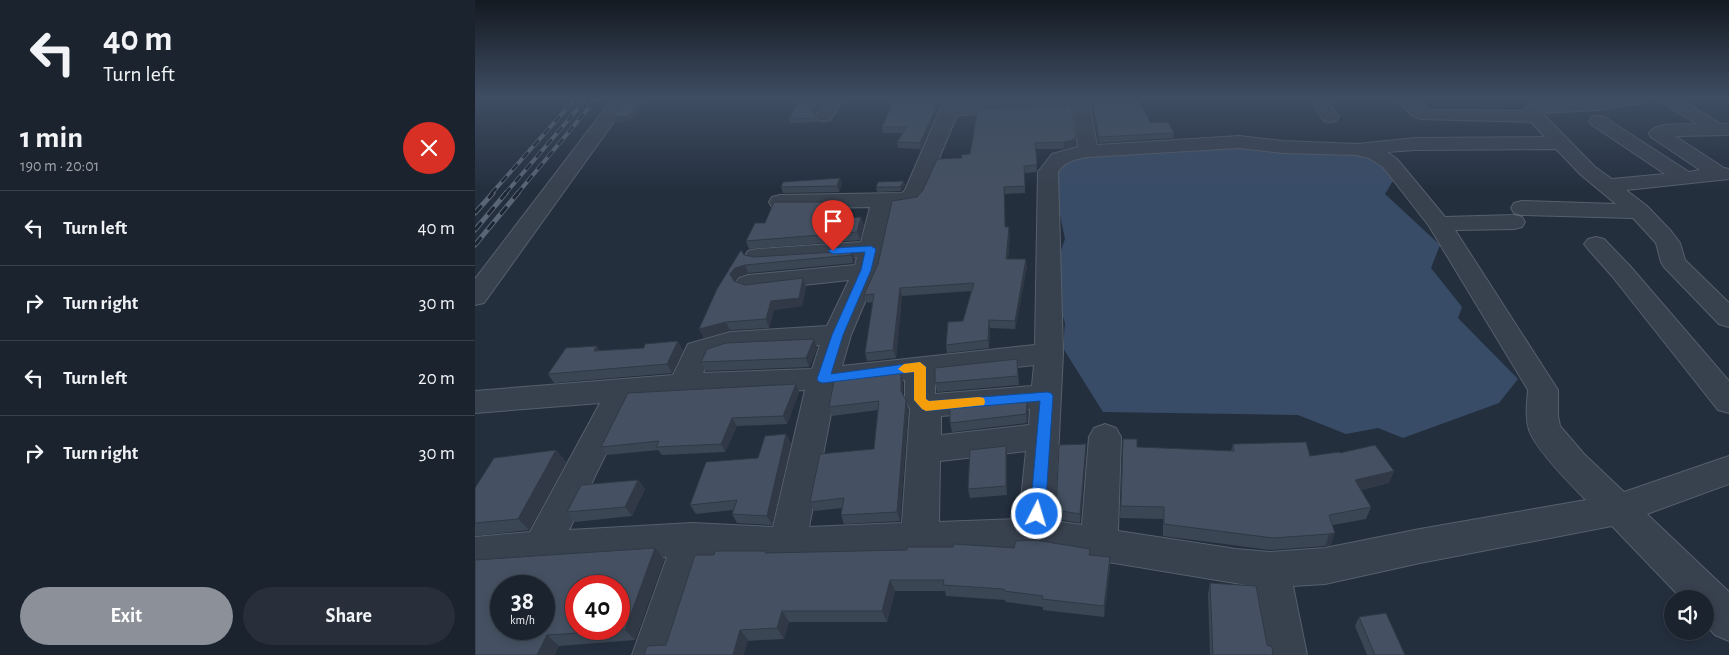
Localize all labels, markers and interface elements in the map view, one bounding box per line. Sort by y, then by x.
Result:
icon: left [20,20,85,85]
text: 40 m [103,22,172,57]
text: Turn left [103,63,175,85]
button: close [403,122,455,174]
text: 1 min [20,123,83,153]
text: 190 m · 20:01 [20,158,99,174]
pin [812,200,854,251]
icon: arrive [819,207,847,235]
icon: left [20,214,48,242]
text: Turn left [63,219,127,238]
text: 40 m [417,219,455,238]
icon: right [20,289,48,317]
text: Turn right [63,294,138,313]
text: 30 m [419,294,455,313]
icon: left [20,364,48,392]
text: Turn left [63,369,127,388]
text: 20 m [418,369,455,388]
icon: right [20,439,48,467]
text: Turn right [63,444,138,463]
text: 30 m [419,444,455,463]
position arrow [1010,487,1062,539]
speed limit sign: 40 [565,575,630,640]
button: Exit [20,587,233,645]
button: Share [243,587,455,645]
text: 38 [511,589,534,614]
map controls [1664,590,1714,640]
button: sound [1664,590,1714,640]
text: km/h [510,614,535,626]

